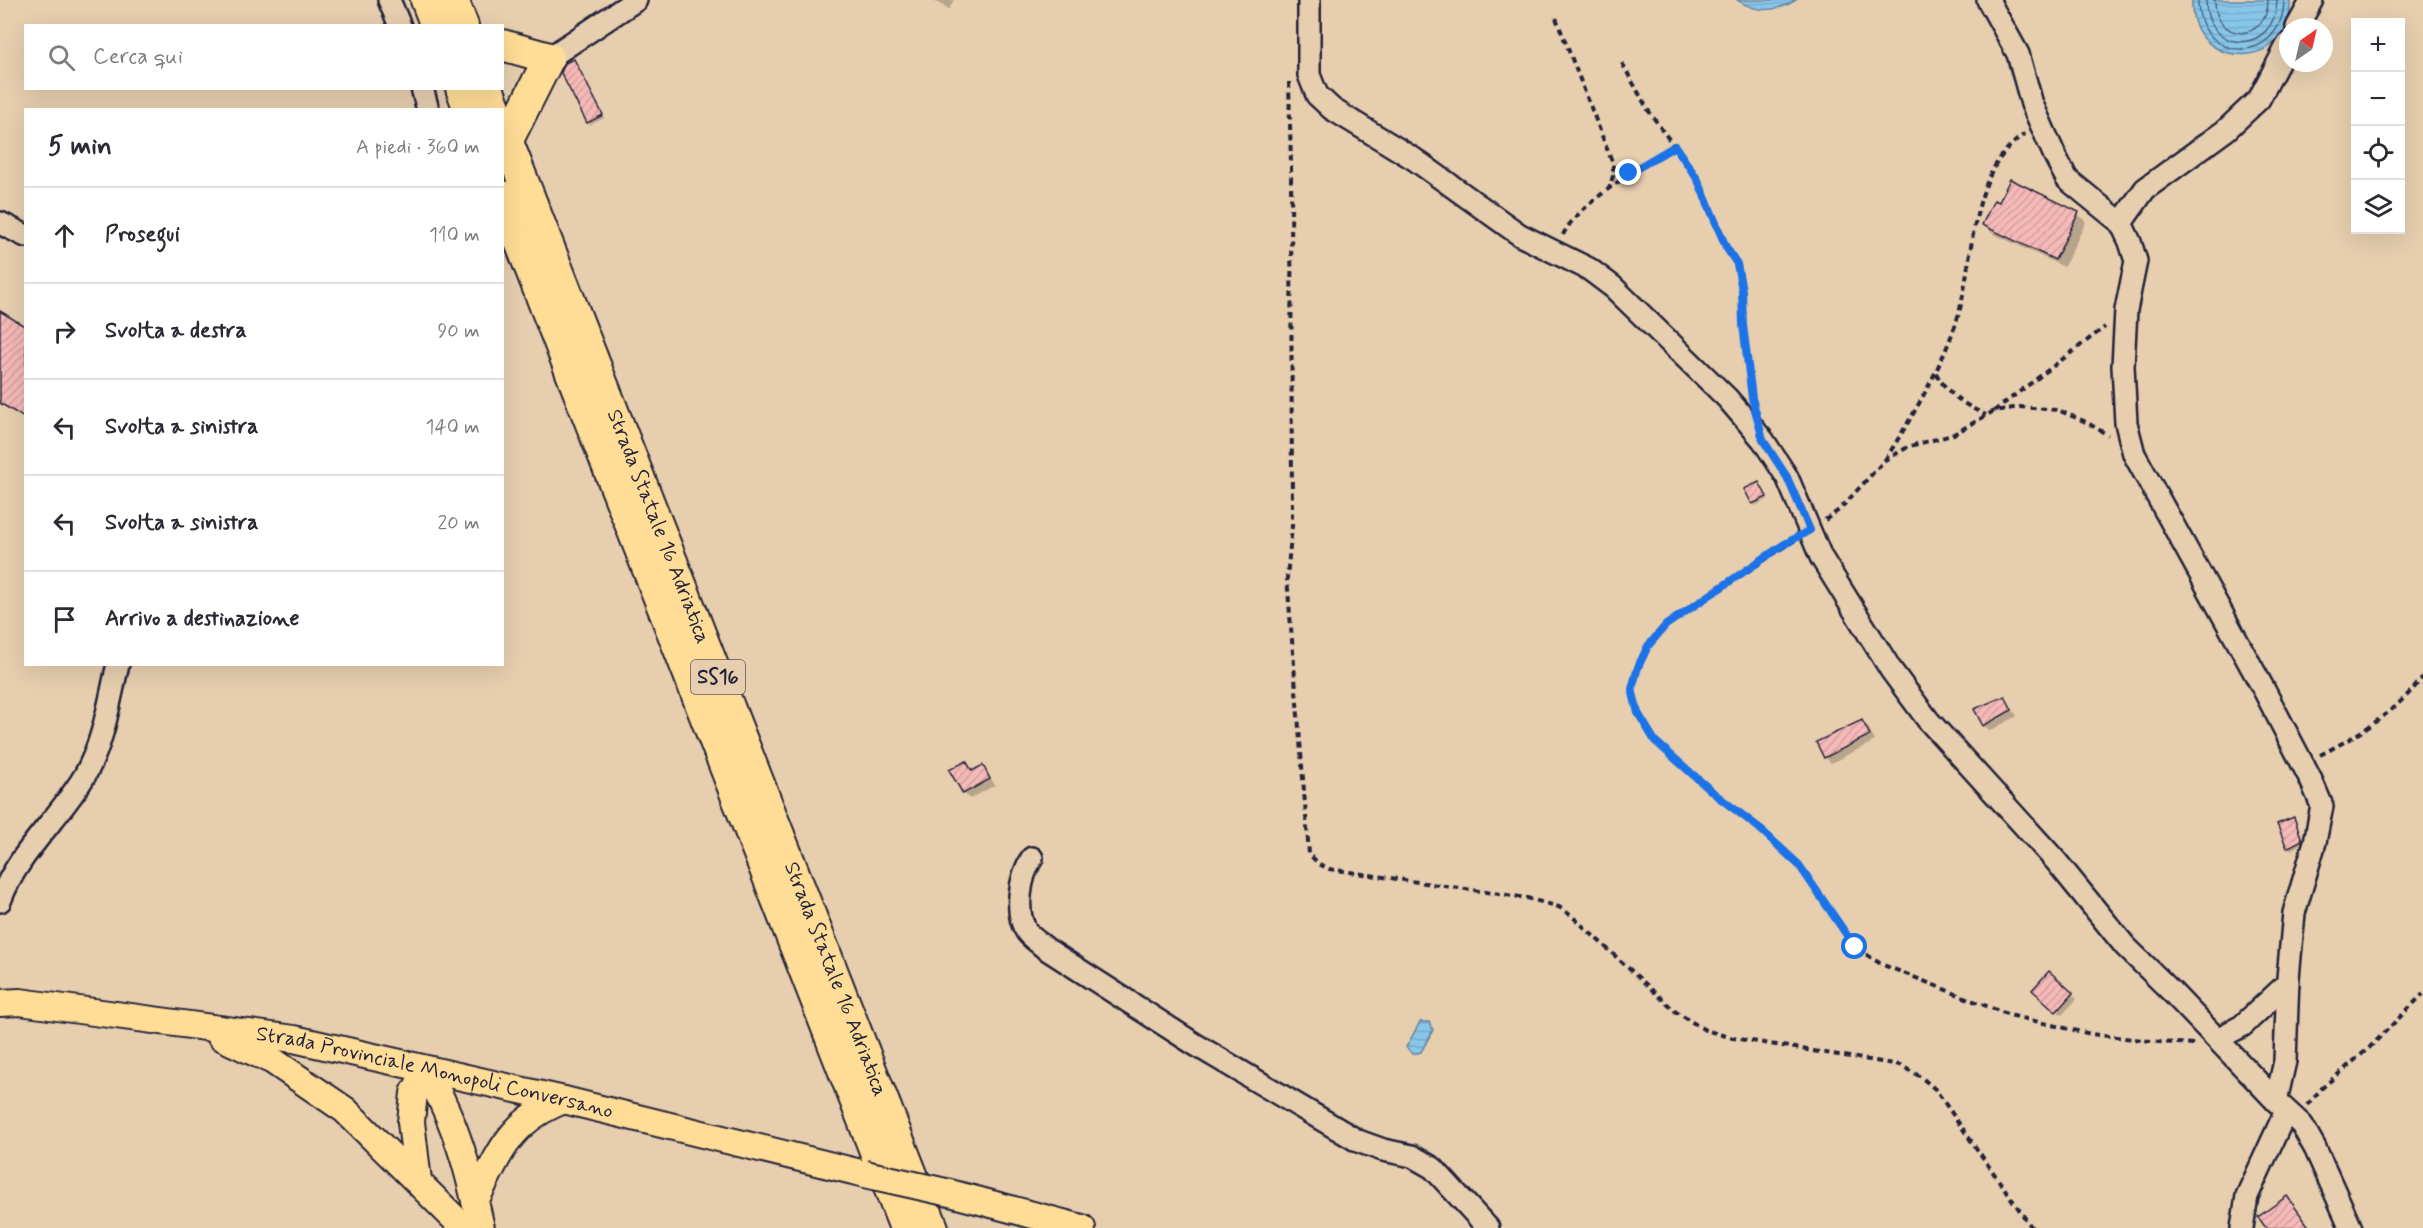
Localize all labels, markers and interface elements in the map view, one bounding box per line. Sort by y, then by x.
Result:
north arrow [2279,18,2333,72]
map controls [2351,18,2405,234]
button: + [2351,18,2405,72]
search box [24,24,504,90]
icon: search [45,41,78,74]
text: Cerca qui [93,43,183,71]
button: − [2351,72,2405,126]
button: locate [2351,126,2405,180]
text: 5 min [48,130,112,164]
text: A piedi · 360 m [356,134,480,161]
route end [1615,159,1641,185]
button: layers [2351,180,2405,234]
icon: ahead [48,219,81,252]
text: Prosegui [105,221,180,249]
text: 110 m [429,222,480,249]
icon: right [48,315,81,348]
text: Svolta a destra [105,317,247,345]
text: 90 m [437,318,480,345]
street label: Strada Statale 16 Adriatica [600,405,717,648]
icon: left [48,411,81,444]
text: Svolta a sinistra [105,413,259,441]
text: 140 m [426,414,480,441]
icon: left [48,507,81,540]
text: Svolta a sinistra [105,509,259,537]
text: 20 m [437,510,480,537]
icon: arrive [48,603,81,636]
text: Arrivo a destinazione [105,605,299,633]
road number: SS16 [691,660,745,694]
street label: Strada Statale 16 Adriatica [777,858,894,1100]
route start [1841,933,1867,959]
street label: Strada Provinciale Monopoli Conversano [255,1020,616,1126]

